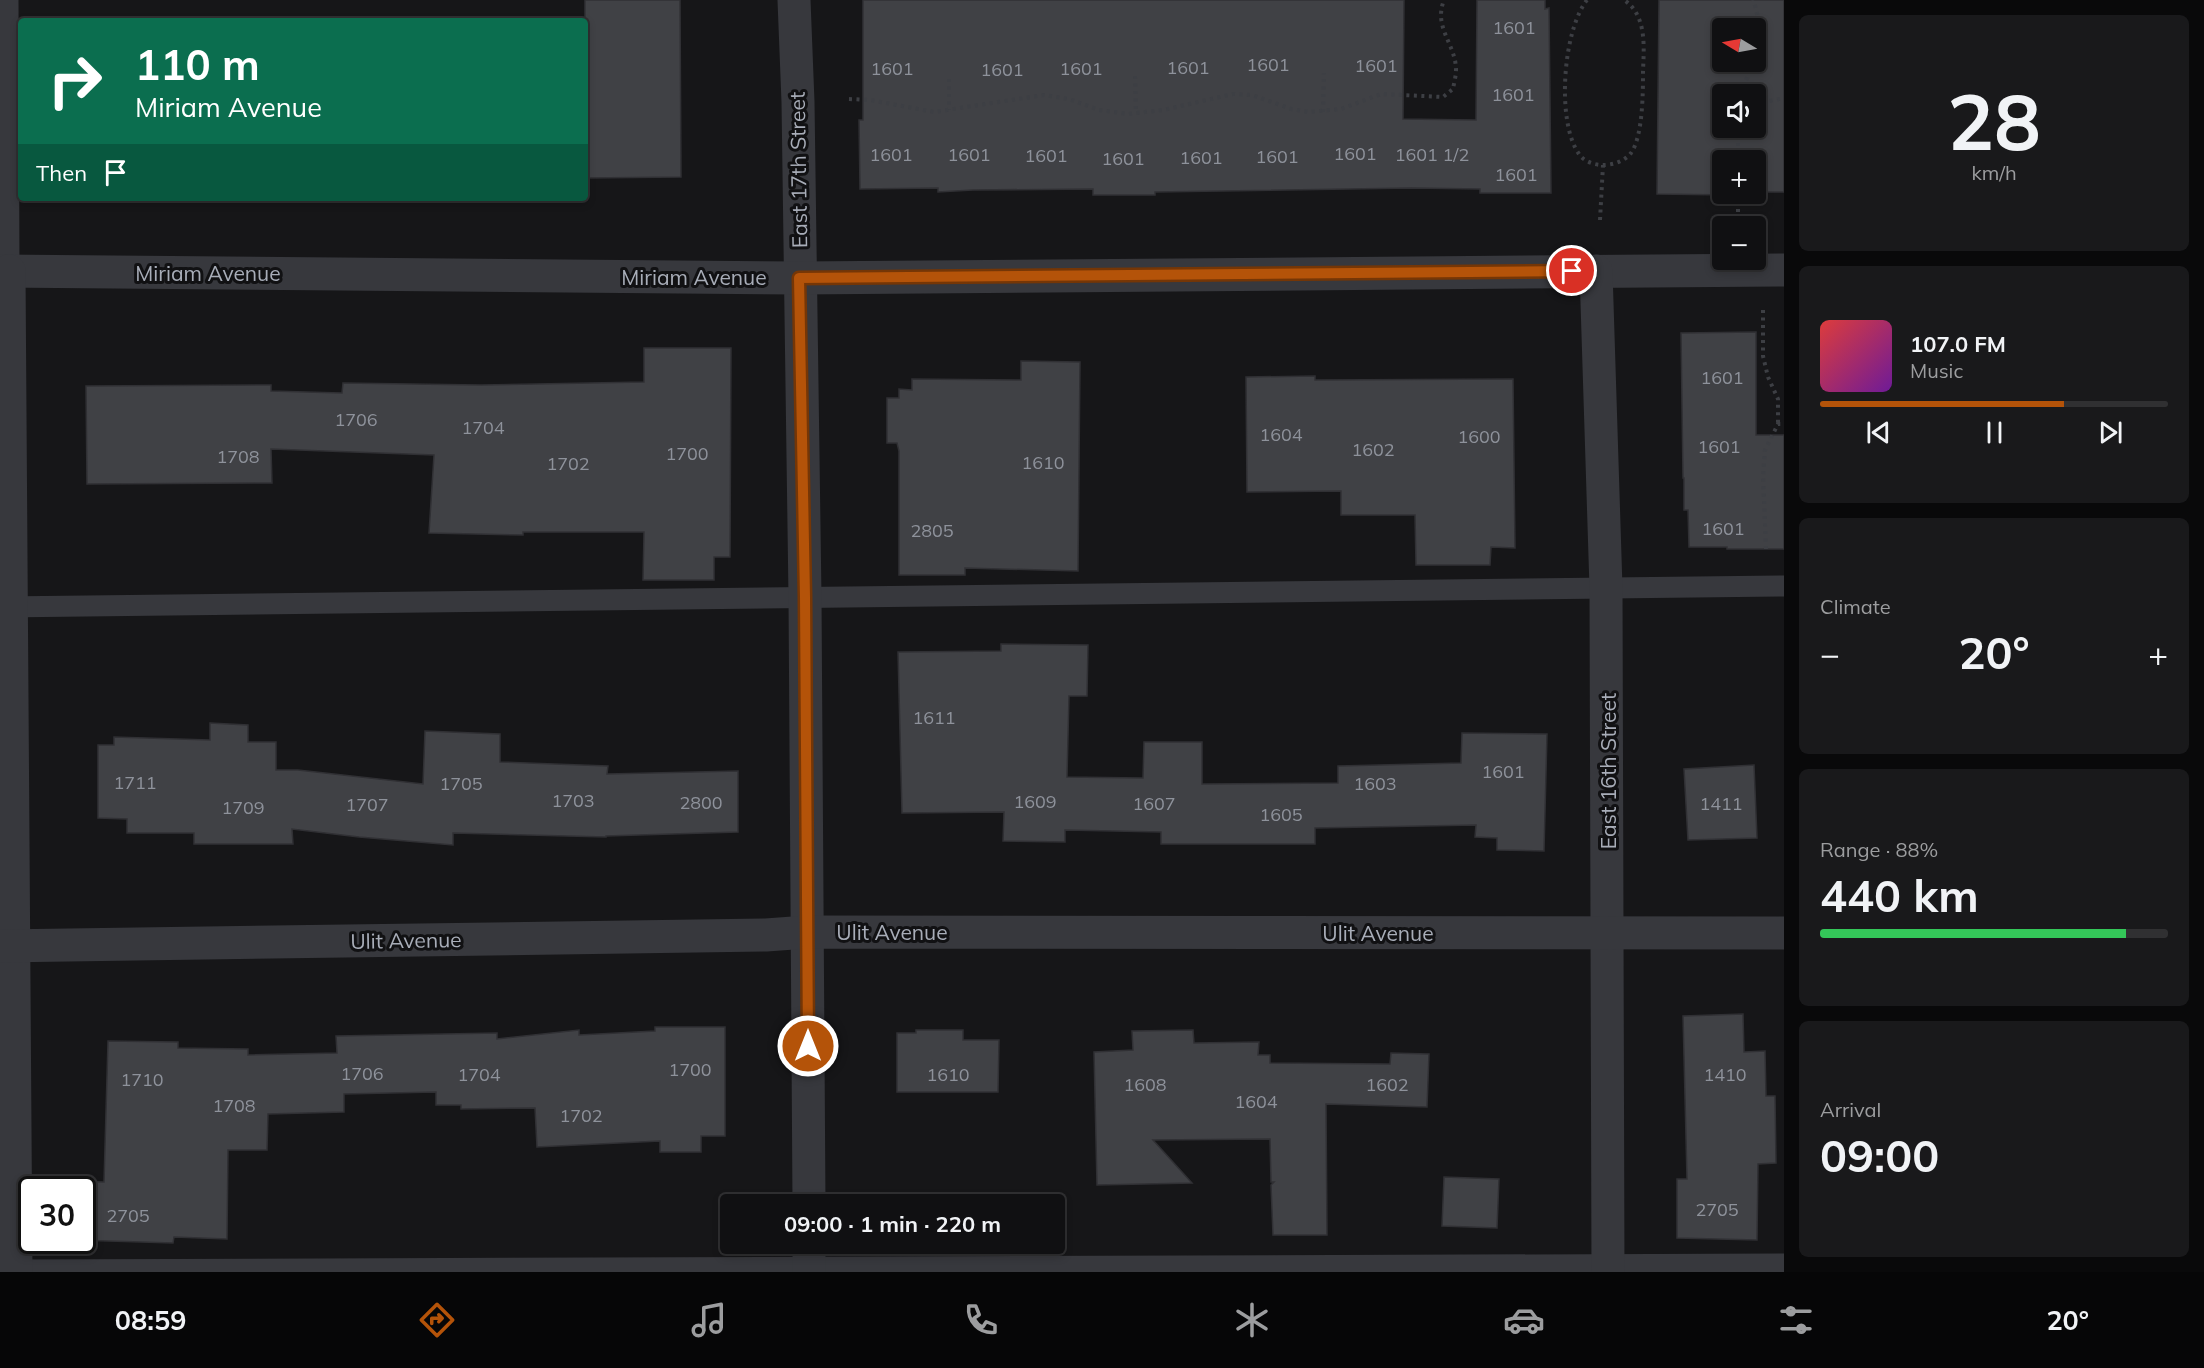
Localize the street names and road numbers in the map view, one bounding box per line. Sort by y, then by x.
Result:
street label: East 17th Street [784,92,812,248]
street label: Miriam Avenue [135,260,281,286]
street label: Miriam Avenue [621,264,767,290]
street label: East 16th Street [1595,693,1621,849]
street label: Ulit Avenue [836,919,948,945]
street label: Ulit Avenue [1322,920,1434,946]
street label: Ulit Avenue [350,926,462,954]

